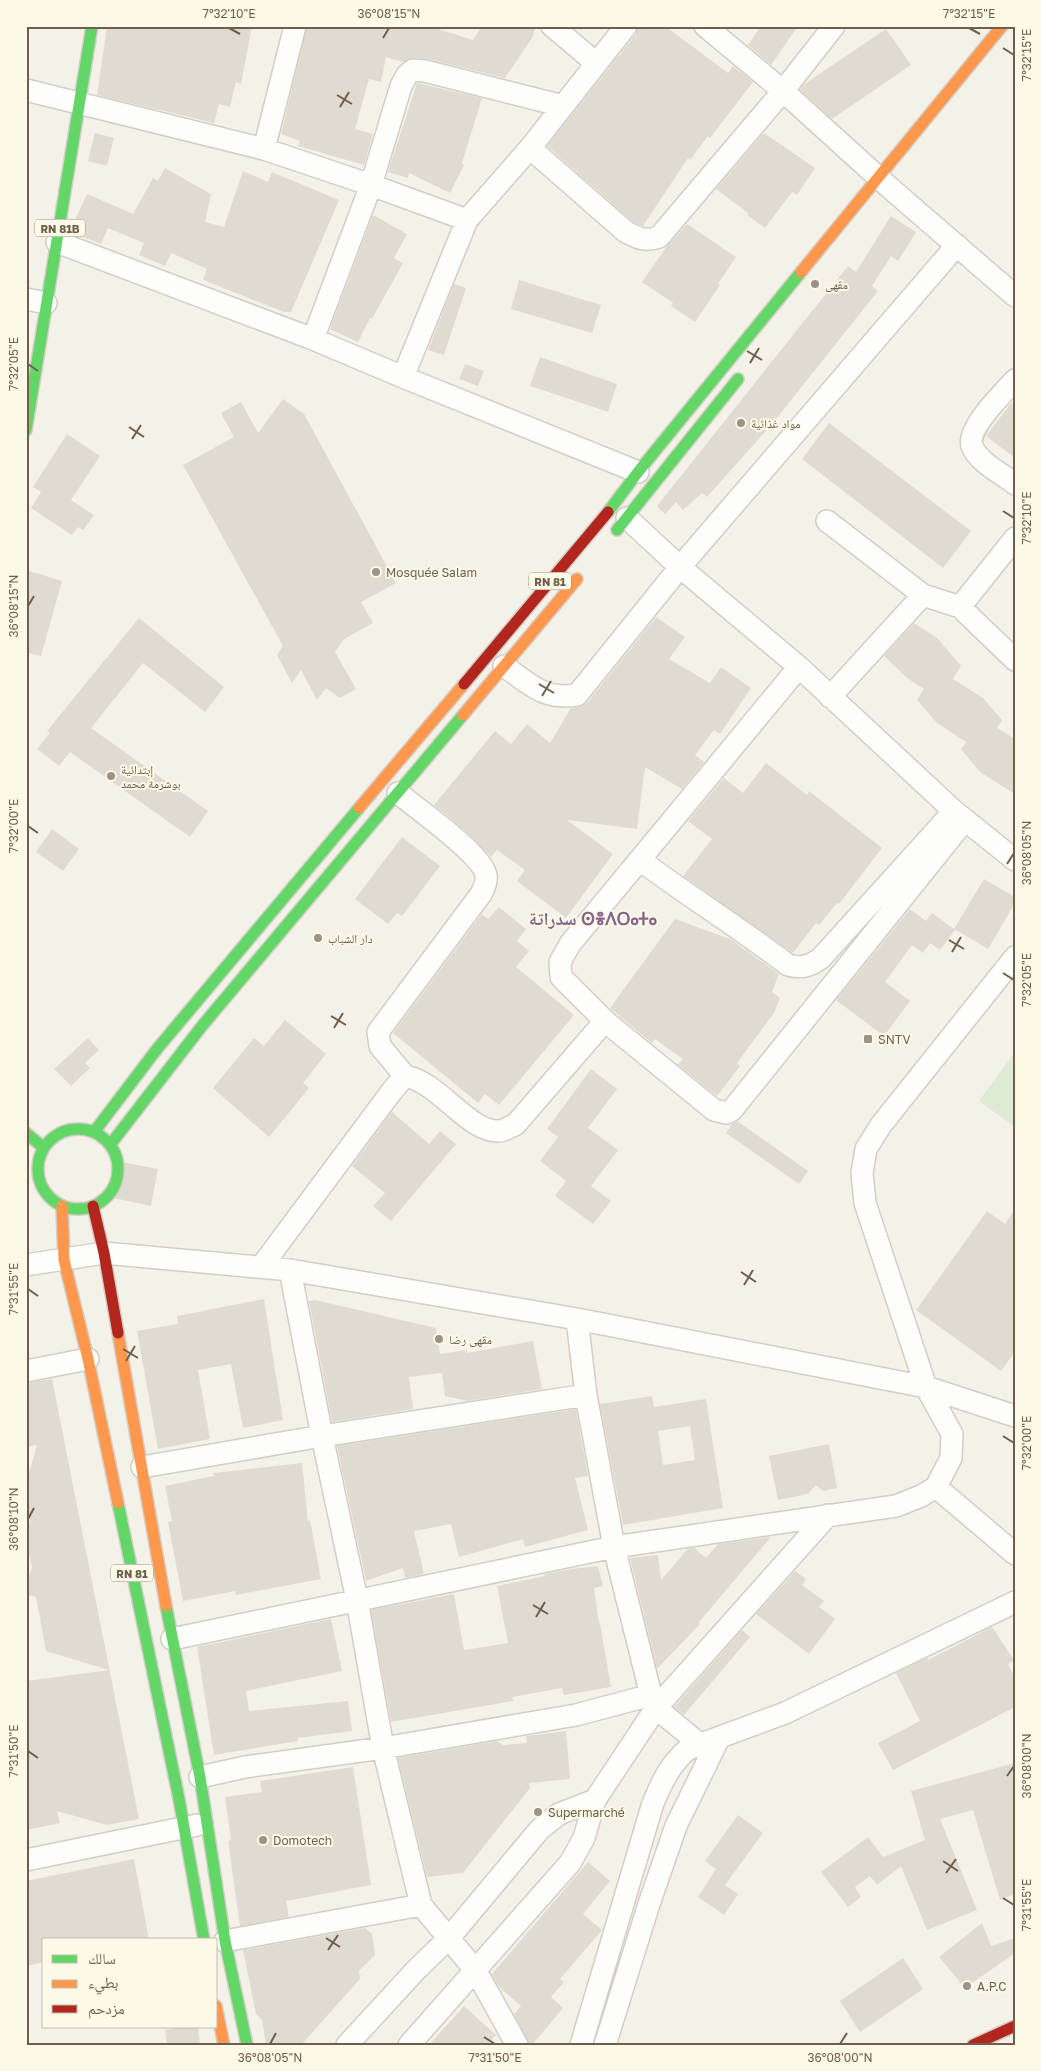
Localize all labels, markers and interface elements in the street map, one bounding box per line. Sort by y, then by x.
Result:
text: 7°32'10"E [203,6,255,21]
text: 36°08'15"N [358,6,420,21]
text: 7°32'15"E [943,6,995,21]
text: 7°32'15"E [1019,29,1034,81]
road number: RN 81B [35,220,85,237]
place label: مقهى [825,277,848,292]
marker: مقهى [809,278,821,290]
text: 7°32'05"E [6,337,21,391]
place label: مواد غذائية [751,416,801,431]
marker: مواد غذائية [735,417,747,429]
text: 7°32'10"E [1019,492,1034,544]
place label: Mosquée Salam [386,565,477,580]
marker: Mosquée Salam [370,566,382,578]
road number: RN 81 [529,572,571,590]
text: 36°08'15"N [6,575,21,637]
place label: إبتدائية بوشرمة محمد [121,762,181,791]
marker: إبتدائية بوشرمة محمد [105,770,117,782]
text: 7°32'00"E [6,799,21,853]
text: 36°08'05"N [1019,821,1034,885]
district label: سدراتة ⵙⴻⴷⵔⴰⵜⴰ [529,907,657,929]
place label: دار الشباب [328,931,373,946]
marker: دار الشباب [312,932,324,944]
text: 7°32'05"E [1019,953,1034,1007]
place label: SNTV [878,1032,911,1047]
marker: SNTV [862,1033,874,1045]
text: 7°31'55"E [6,1263,21,1315]
place label: مقهى رضا [449,1332,492,1347]
marker: مقهى رضا [433,1333,445,1345]
text: 7°32'00"E [1019,1416,1034,1470]
text: 36°08'10"N [6,1487,21,1551]
road number: RN 81 [111,1565,153,1582]
text: 7°31'50"E [6,1725,21,1777]
text: 36°08'00"N [1019,1733,1034,1799]
place label: Supermarché [548,1805,625,1820]
marker: Supermarché [532,1806,544,1818]
place label: Domotech [273,1833,332,1848]
marker: Domotech [257,1834,269,1846]
text: 7°31'55"E [1019,1879,1034,1931]
legend [42,1938,218,2028]
text: سالك [88,1949,116,1967]
text: بطيء [88,1973,118,1995]
place label: A.P.C [977,1979,1006,1994]
marker: A.P.C [961,1980,973,1992]
text: مزدحم [88,1999,125,2019]
text: 36°08'05"N [238,2050,302,2065]
text: 7°31'50"E [469,2050,521,2065]
text: 36°08'00"N [807,2050,873,2065]

